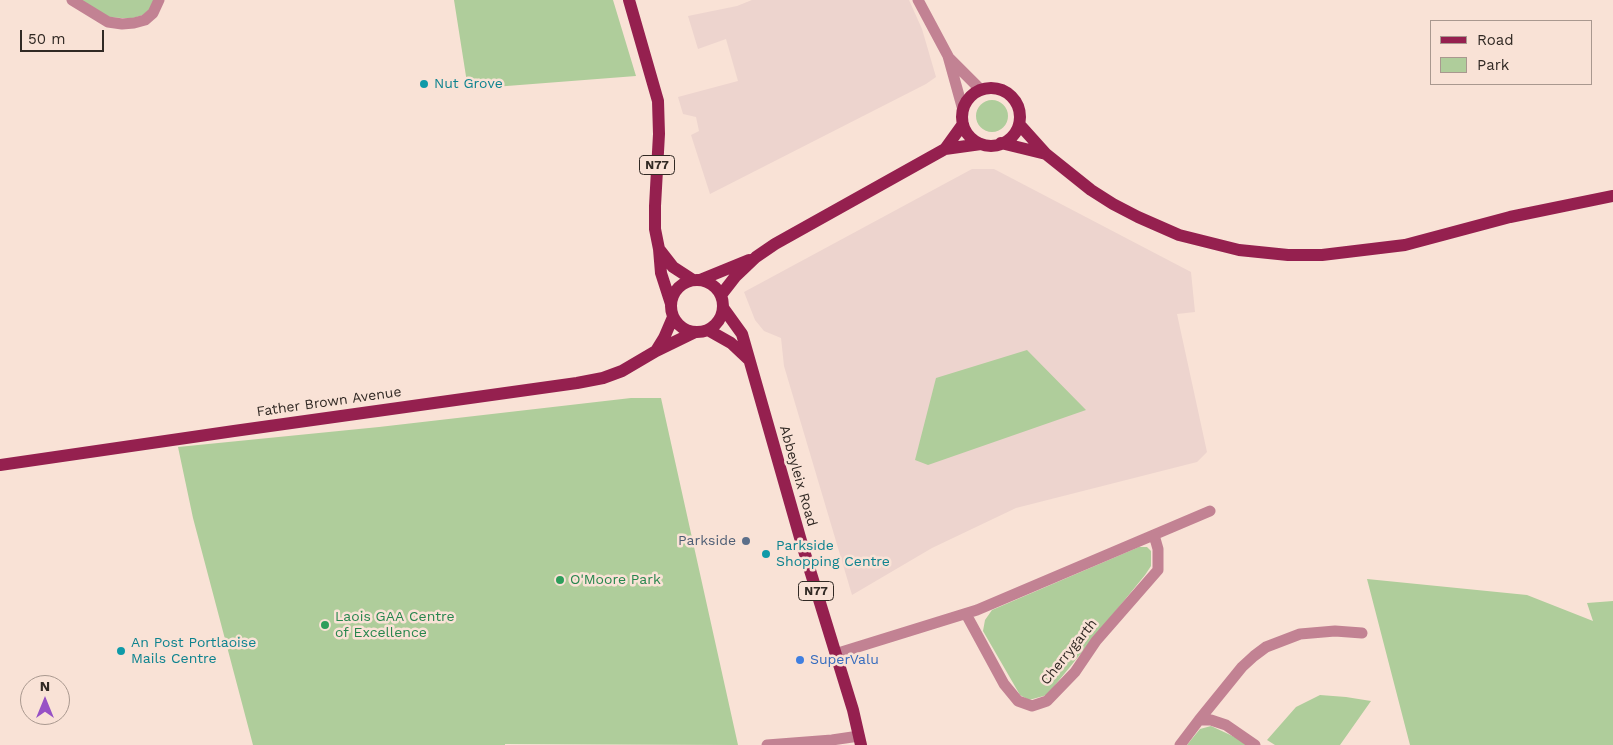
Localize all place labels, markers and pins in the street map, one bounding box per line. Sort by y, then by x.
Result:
place label: Nut Grove [434,76,503,92]
marker: Nut Grove [418,78,430,90]
place label: Parkside [678,533,736,549]
marker: Parkside [740,535,752,547]
place label: Parkside Shopping Centre [776,538,890,570]
marker: Parkside Shopping Centre [760,548,772,560]
place label: O'Moore Park [570,572,661,588]
marker: O'Moore Park [554,574,566,586]
place label: Laois GAA Centre of Excellence [335,609,455,642]
marker: Laois GAA Centre of Excellence [319,619,331,631]
place label: An Post Portlaoise Mails Centre [131,635,256,668]
marker: An Post Portlaoise Mails Centre [115,645,127,657]
place label: SuperValu [810,652,879,668]
marker: SuperValu [794,654,806,666]

